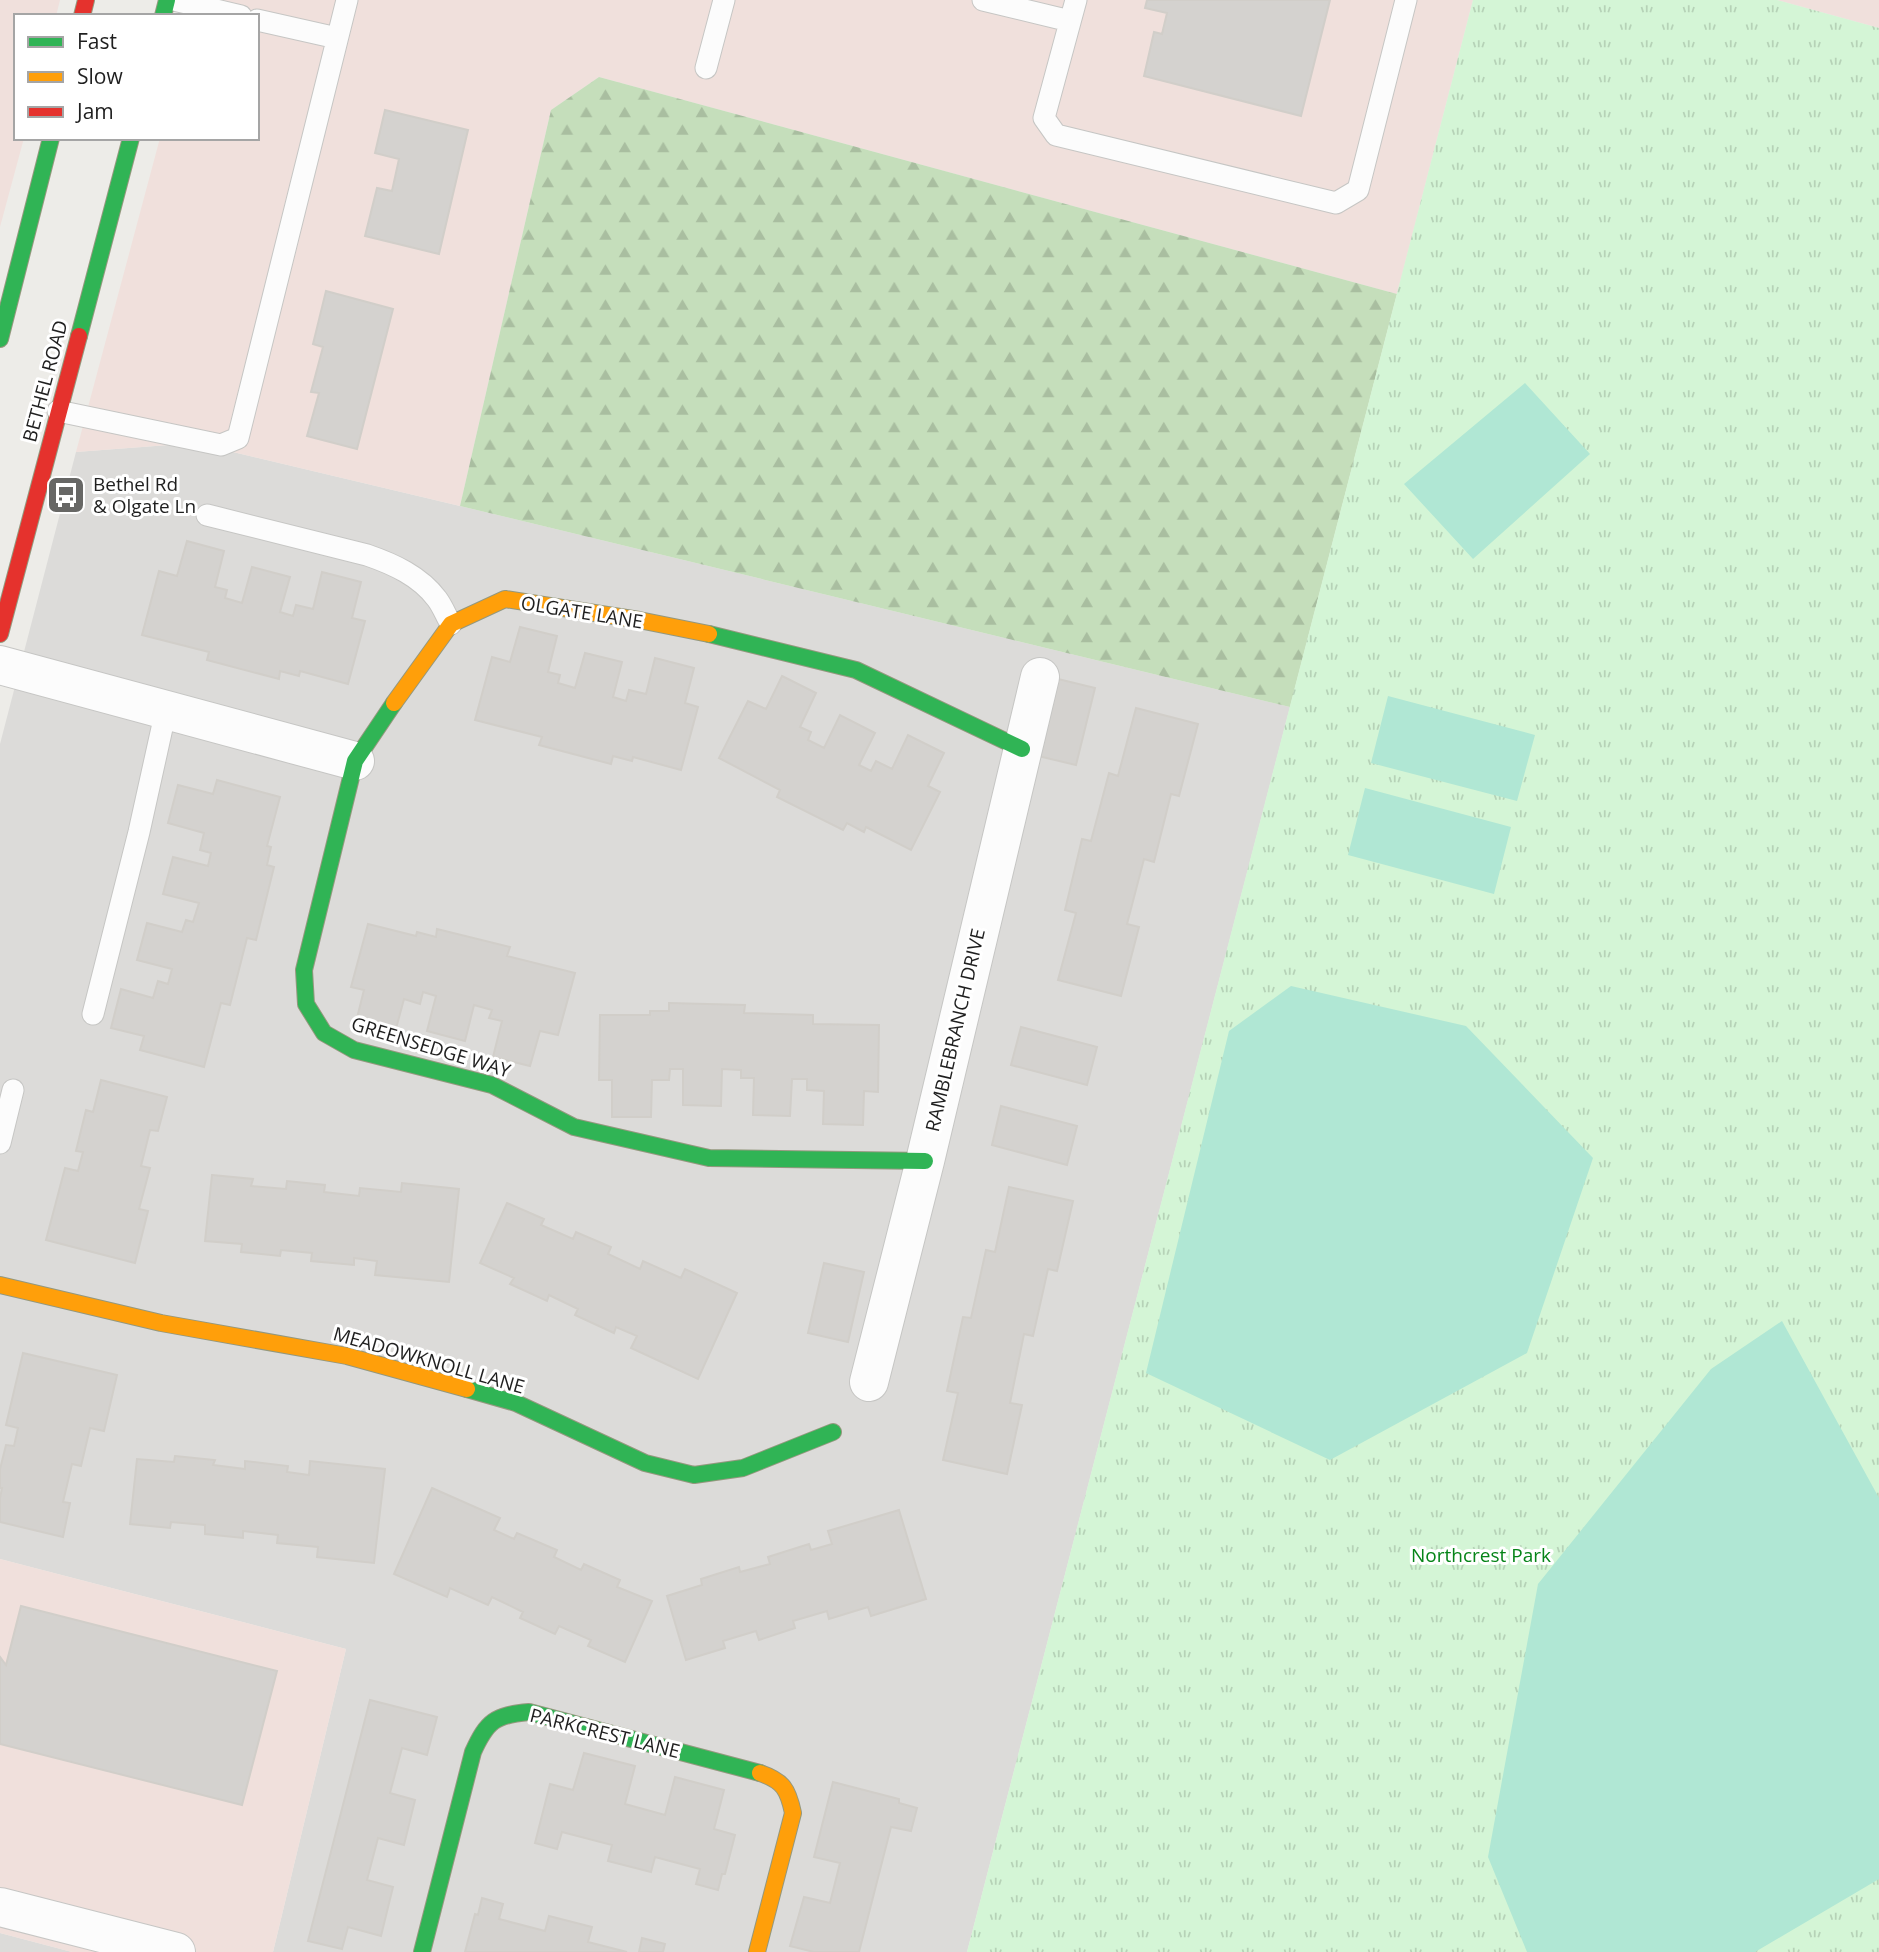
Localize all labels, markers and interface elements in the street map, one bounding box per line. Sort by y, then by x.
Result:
legend [14,14,259,140]
text: Fast [77,27,117,55]
text: Slow [77,62,123,90]
text: Jam [75,97,114,125]
street label: BETHEL ROAD [16,317,74,445]
place label: Bethel Rd & Olgate Ln [93,471,196,519]
bus stop icon: Bethel Rd & Olgate Ln [45,474,87,516]
street label: OLGATE LANE [519,590,645,634]
street label: RAMBLEBRANCH DRIVE [919,926,991,1134]
street label: GREENSEDGE WAY [348,1010,514,1084]
street label: MEADOWKNOLL LANE [330,1320,528,1400]
park label: Northcrest Park [1411,1542,1551,1568]
street label: PARKCREST LANE [527,1702,683,1764]

